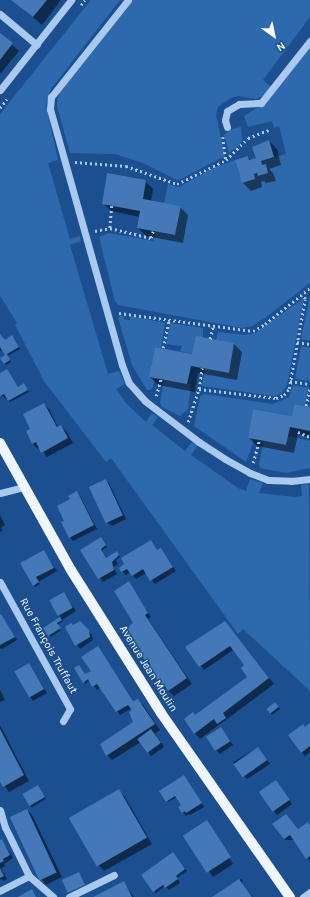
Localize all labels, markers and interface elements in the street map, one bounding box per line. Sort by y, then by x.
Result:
north arrow [254,16,294,56]
text: N [274,39,288,54]
street label: Rue François Truffaut [16,596,80,696]
street label: Avenue Jean Moulin [116,623,180,715]

